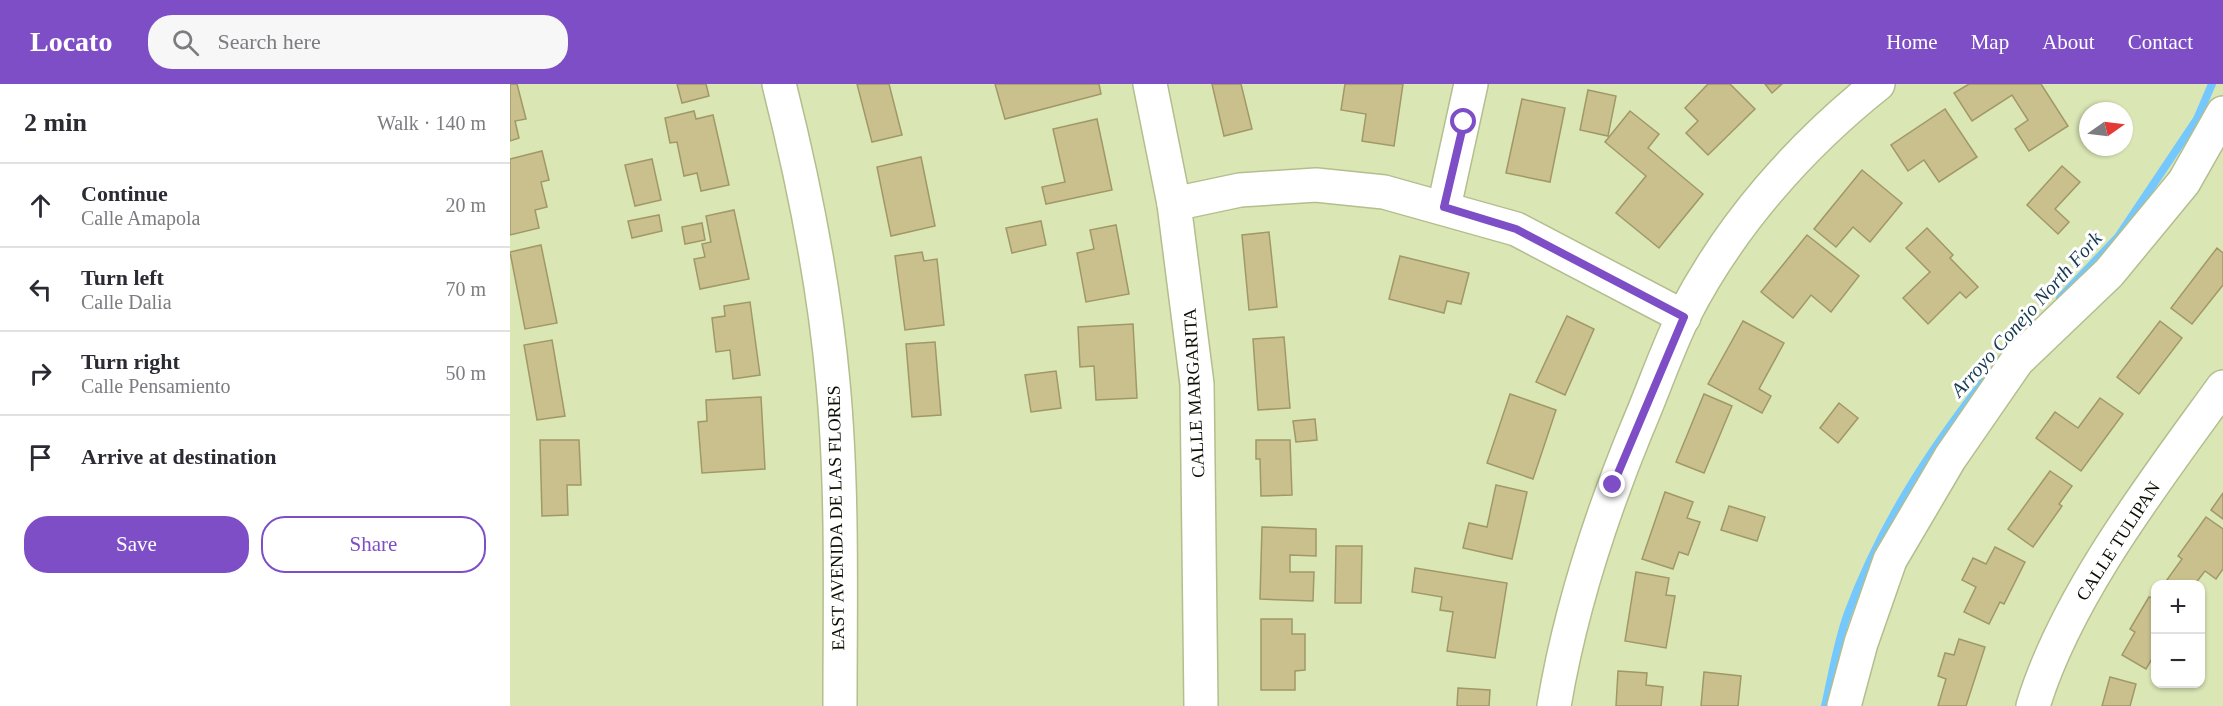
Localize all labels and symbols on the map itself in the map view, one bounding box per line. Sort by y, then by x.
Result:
north arrow [2079,102,2133,156]
route start [1450,108,1476,134]
water label: Arroyo Conejo North Fork [1945,226,2107,403]
street label: CALLE MARGARITA [1180,308,1208,478]
street label: EAST AVENIDA DE LAS FLORES [824,385,848,651]
route end [1599,471,1625,497]
street label: CALLE TULIPAN [2072,478,2164,604]

